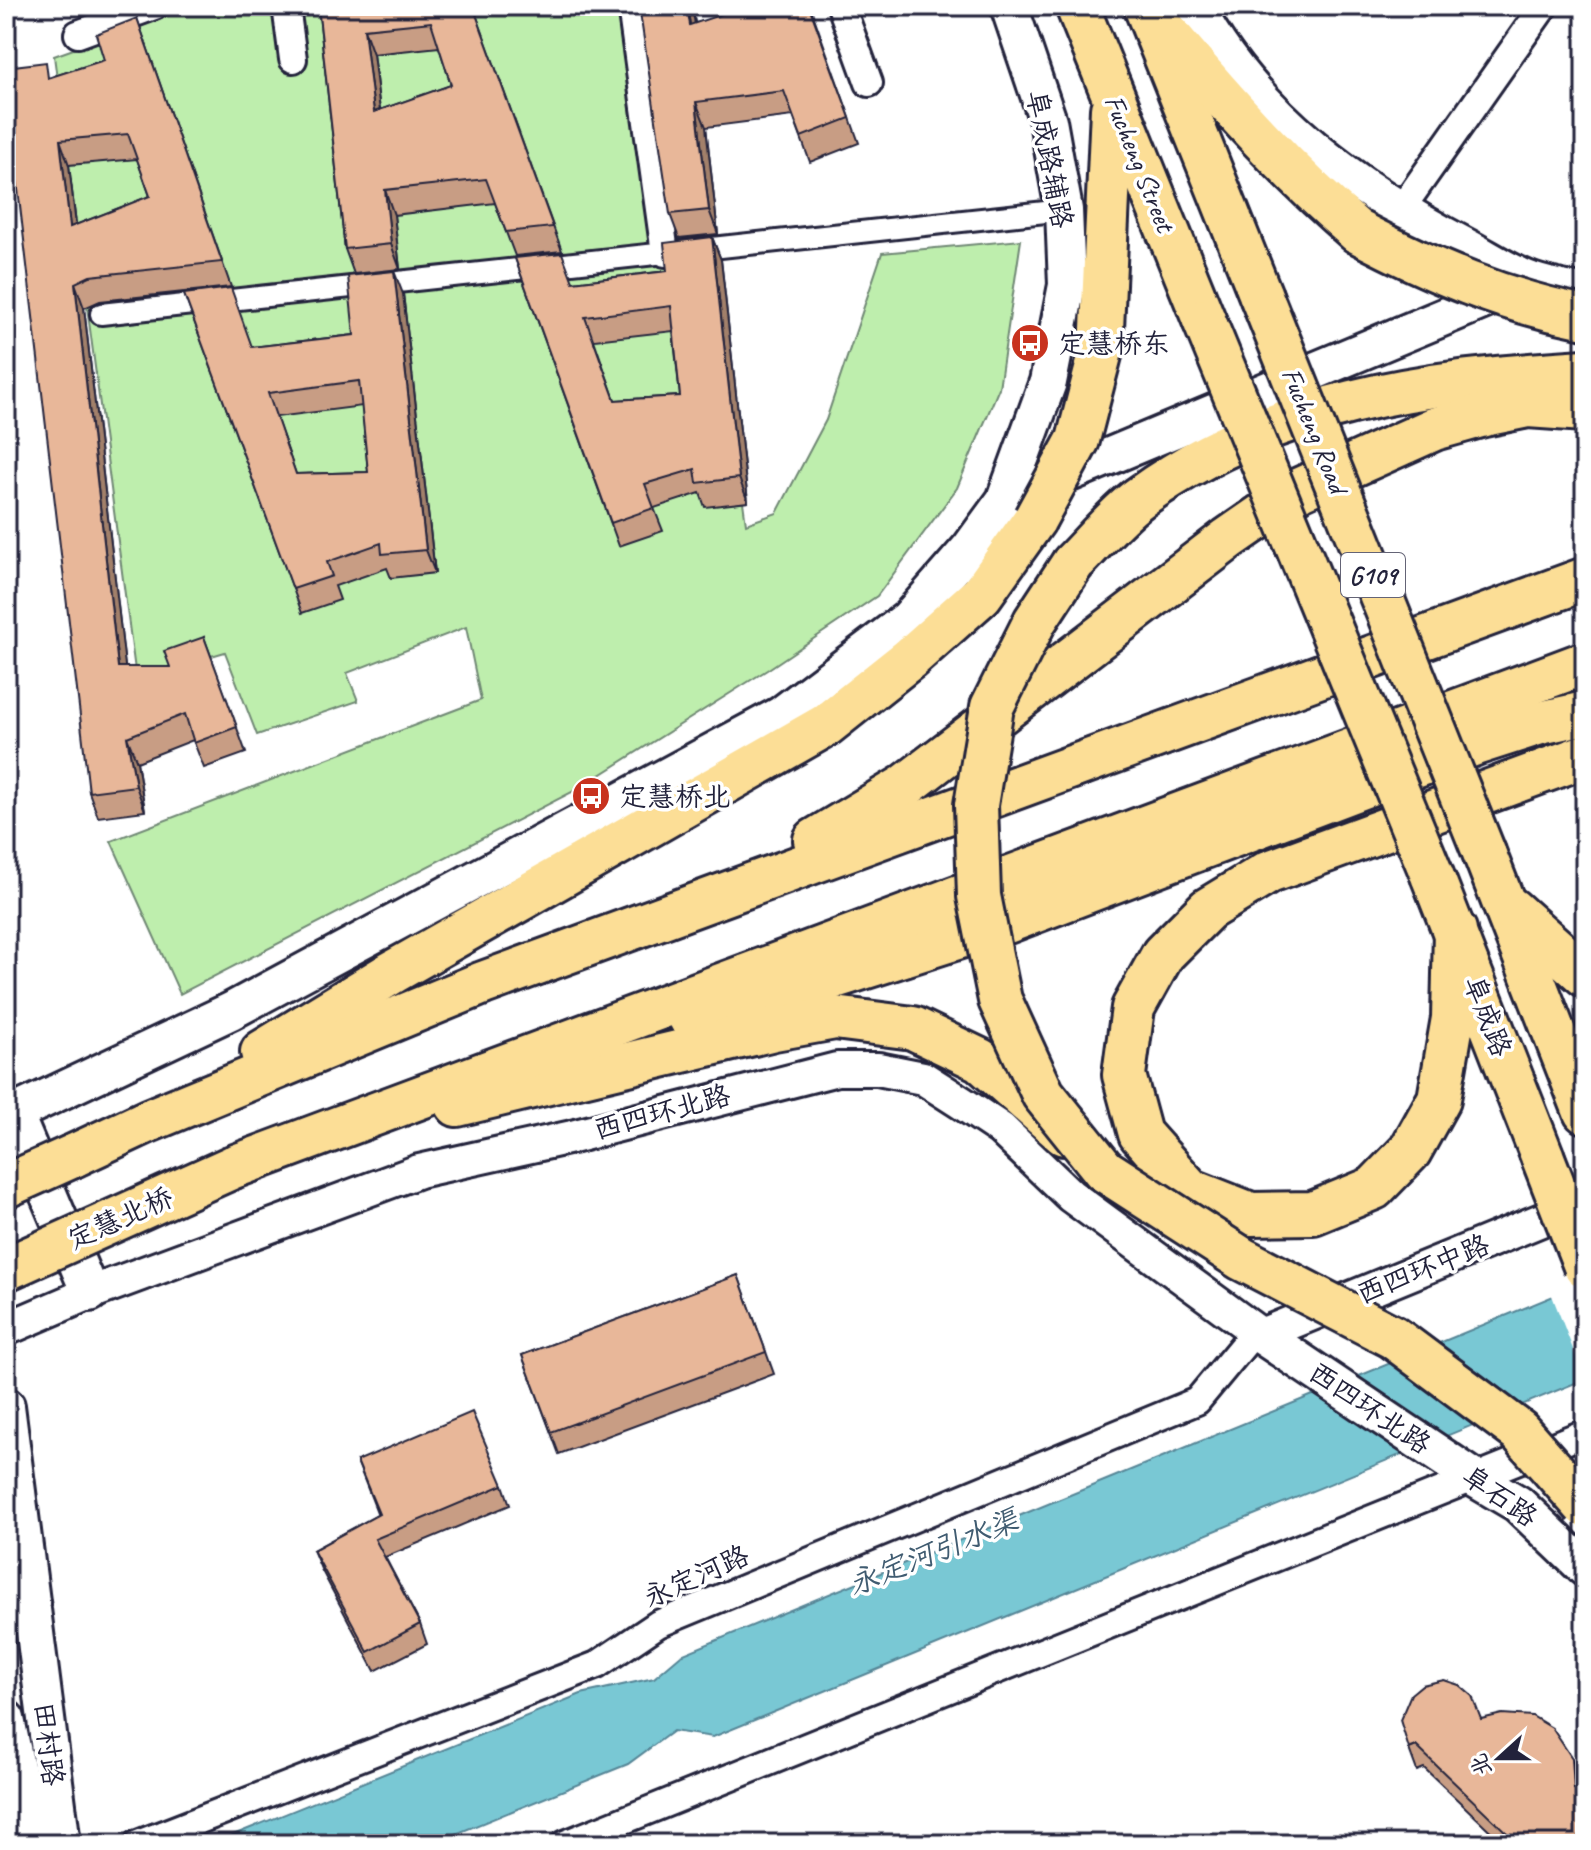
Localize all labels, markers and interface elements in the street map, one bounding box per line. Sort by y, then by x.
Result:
street label: 阜成路辅路 [1019,87,1081,231]
street label: Fucheng Street [1097,90,1184,239]
bus stop icon: 定慧桥东 [1009,322,1051,364]
place label: 定慧桥东 [1058,326,1170,361]
street label: Fucheng Road [1274,362,1357,501]
road number: G109 [1341,553,1405,597]
bus stop icon: 定慧桥北 [570,775,612,817]
place label: 定慧桥北 [619,779,731,814]
street label: 阜成路 [1457,971,1519,1061]
street label: 西四环北路 [590,1077,734,1147]
street label: 定慧北桥 [62,1179,178,1257]
street label: 西四环中路 [1352,1227,1494,1311]
street label: 西四环北路 [1302,1354,1438,1462]
street label: 阜石路 [1456,1458,1544,1534]
water label: 永定河引水渠 [842,1500,1026,1603]
street label: 永定河路 [638,1537,754,1615]
street label: 田村路 [27,1700,71,1788]
north arrow [1459,1718,1539,1798]
text: 北 [1464,1750,1498,1780]

